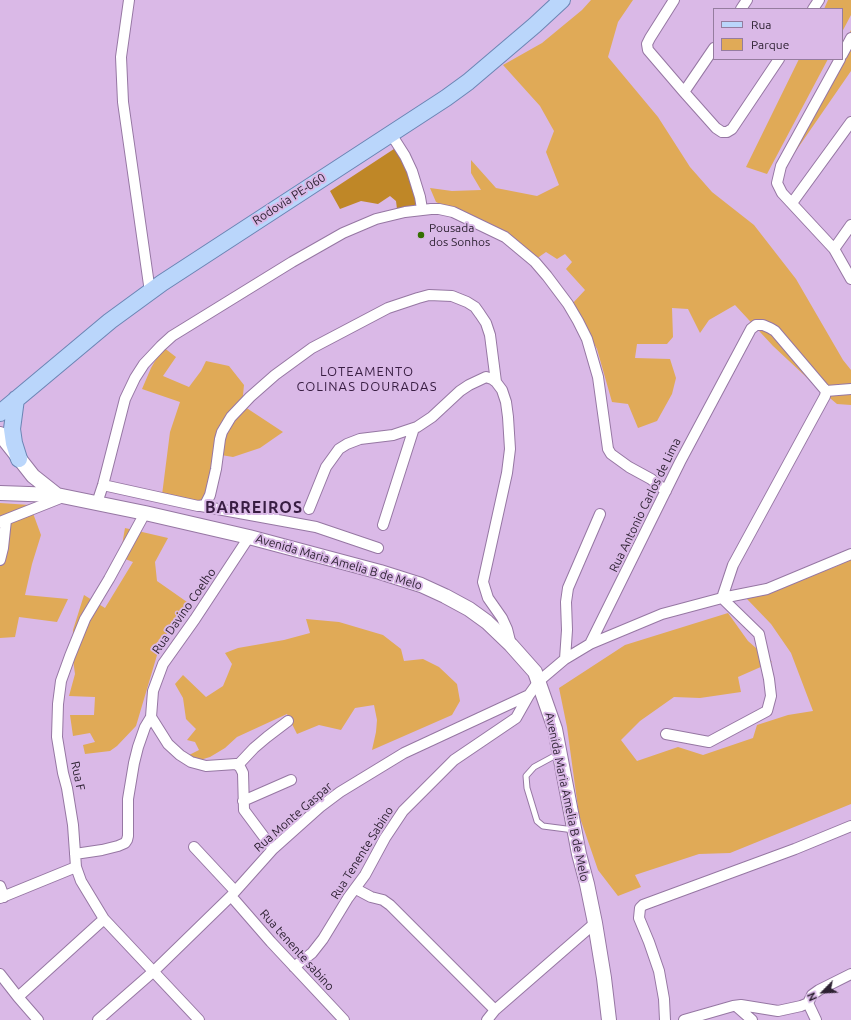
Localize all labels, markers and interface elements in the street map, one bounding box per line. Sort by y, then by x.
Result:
legend [713,8,843,60]
text: Rua [751,18,772,31]
text: Parque [751,38,789,51]
street label: Rodovia PE-060 [250,170,328,228]
place label: Pousada dos Sonhos [429,221,490,249]
marker: Pousada dos Sonhos [416,230,426,240]
district label: LOTEAMENTO COLINAS DOURADAS [296,364,438,395]
street label: Rua Antonio Carlos de Lima [606,436,684,574]
district label: BARREIROS [205,498,303,518]
street label: Avenida Maria Amelia B de Melo [254,531,424,593]
street label: Rua Davino Coelho [149,565,219,657]
street label: Avenida Maria Amelia B de Melo [542,711,592,883]
street label: Rua F [68,760,88,792]
street label: Rua Monte Gaspar [251,779,335,855]
street label: Rua Tenente Sabino [328,804,396,902]
street label: Rua tenente sabino [257,906,337,994]
north arrow [803,972,843,1012]
text: N [805,991,819,1003]

